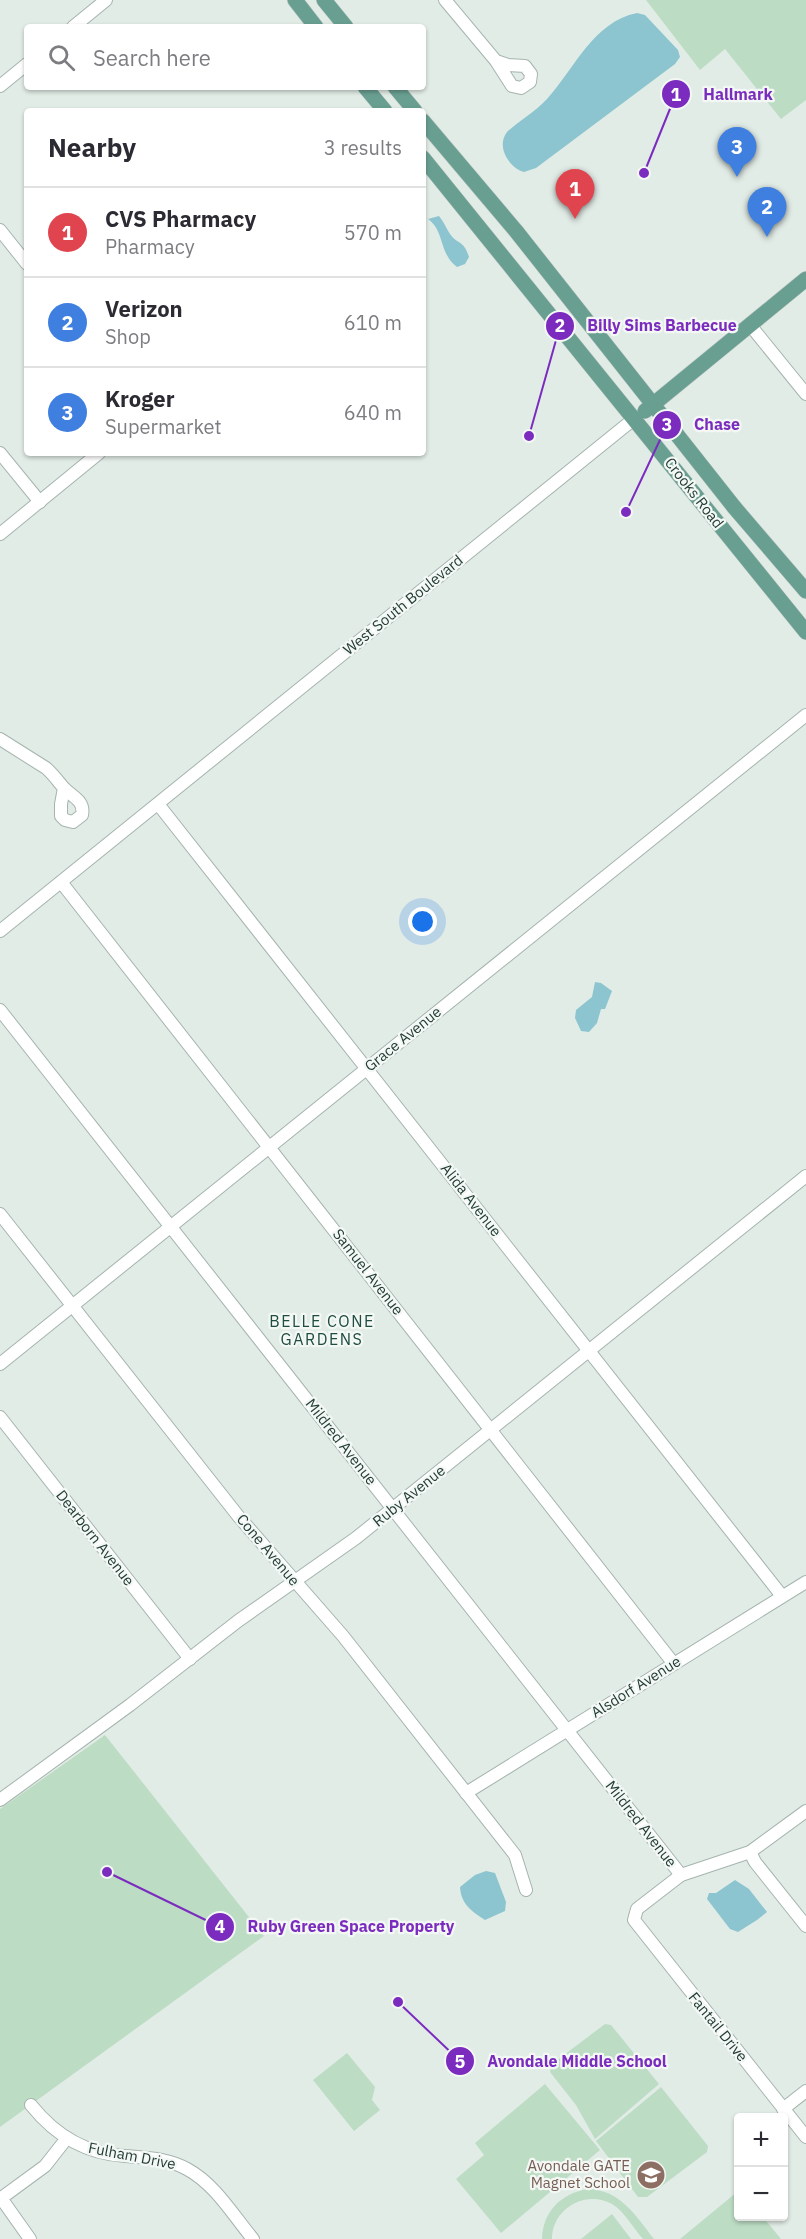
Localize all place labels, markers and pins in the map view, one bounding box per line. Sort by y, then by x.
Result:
callout: Hallmark [661,77,785,111]
pin: 3 [718,128,756,177]
pin: 1 [556,170,594,219]
pin: 2 [748,188,786,237]
callout: Billy Sims Barbecue [545,309,748,343]
callout: Chase [652,408,752,442]
callout: Ruby Green Space Property [205,1910,466,1944]
callout: Avondale Middle School [445,2044,679,2078]
place label: Avondale GATE Magnet School [528,2156,630,2192]
school or university icon: Avondale GATE Magnet School [635,2159,667,2191]

